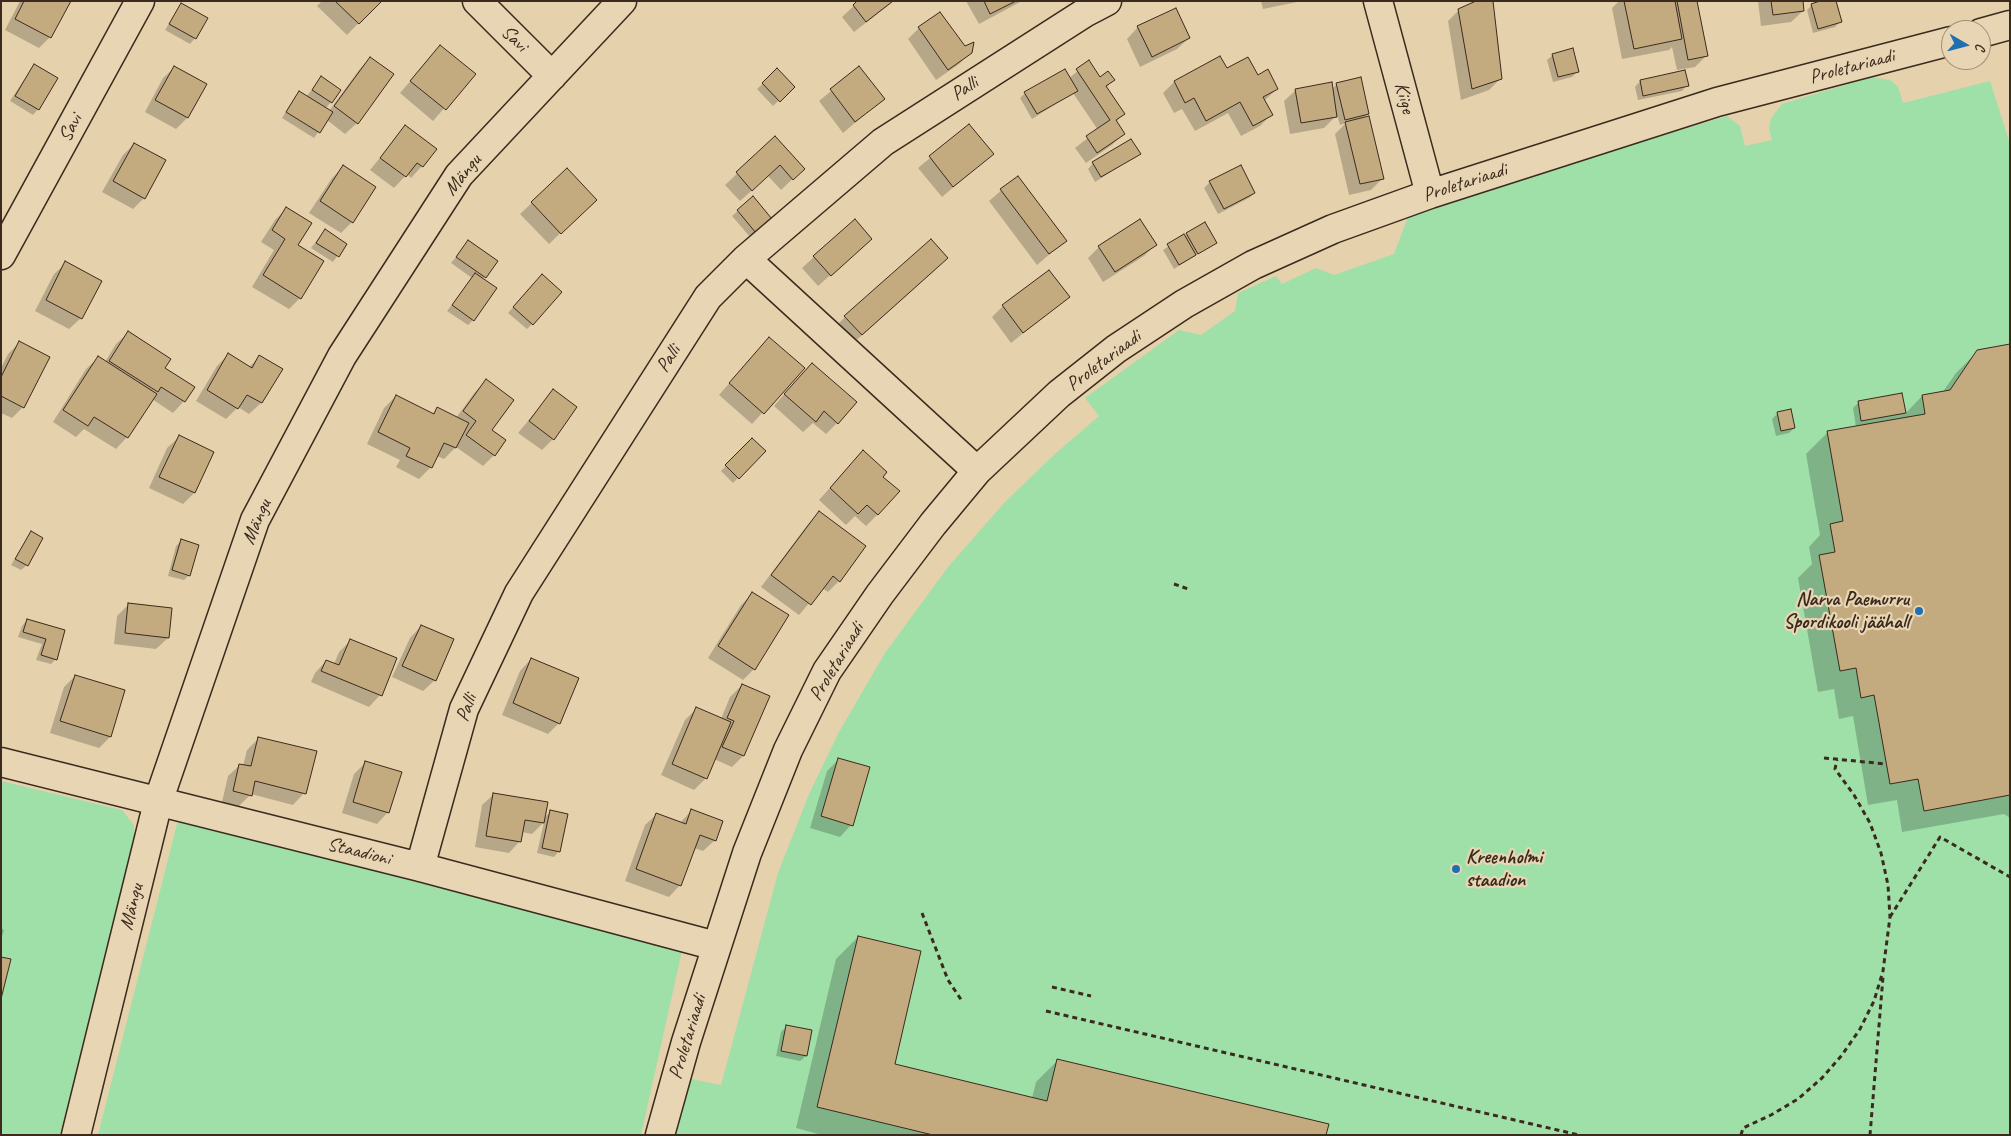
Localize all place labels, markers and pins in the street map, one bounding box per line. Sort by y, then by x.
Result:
place label: Narva Paemurru Spordikooli jäähall [1784,588,1909,635]
marker: Narva Paemurru Spordikooli jäähall [1913,605,1925,617]
place label: Kreenholmi staadion [1466,846,1542,893]
marker: Kreenholmi staadion [1450,863,1462,875]

